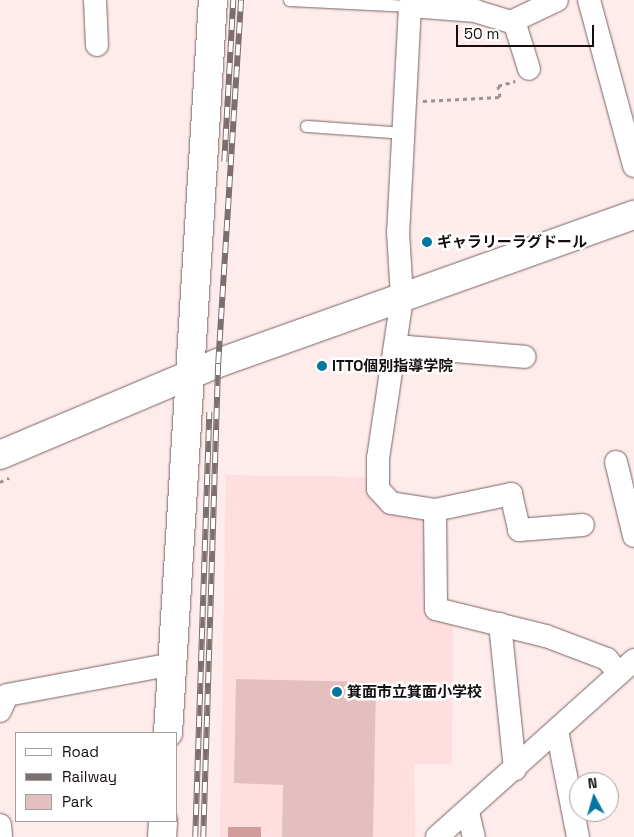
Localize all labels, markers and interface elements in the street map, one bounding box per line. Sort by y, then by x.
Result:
scale bar [459,15,596,47]
text: 50 m [464,24,499,43]
place label: ギャラリーラグドール [437,233,587,251]
marker: ギャラリーラグドール [421,236,433,248]
place label: ITTO個別指導学院 [332,357,453,375]
marker: ITTO個別指導学院 [316,360,328,372]
place label: 箕面市立箕面小学校 [347,683,482,701]
marker: 箕面市立箕面小学校 [331,686,343,698]
legend [15,732,178,822]
text: Road [62,742,99,761]
text: Railway [62,767,117,786]
north arrow [569,772,619,822]
text: N [587,774,598,793]
text: Park [62,792,93,811]

